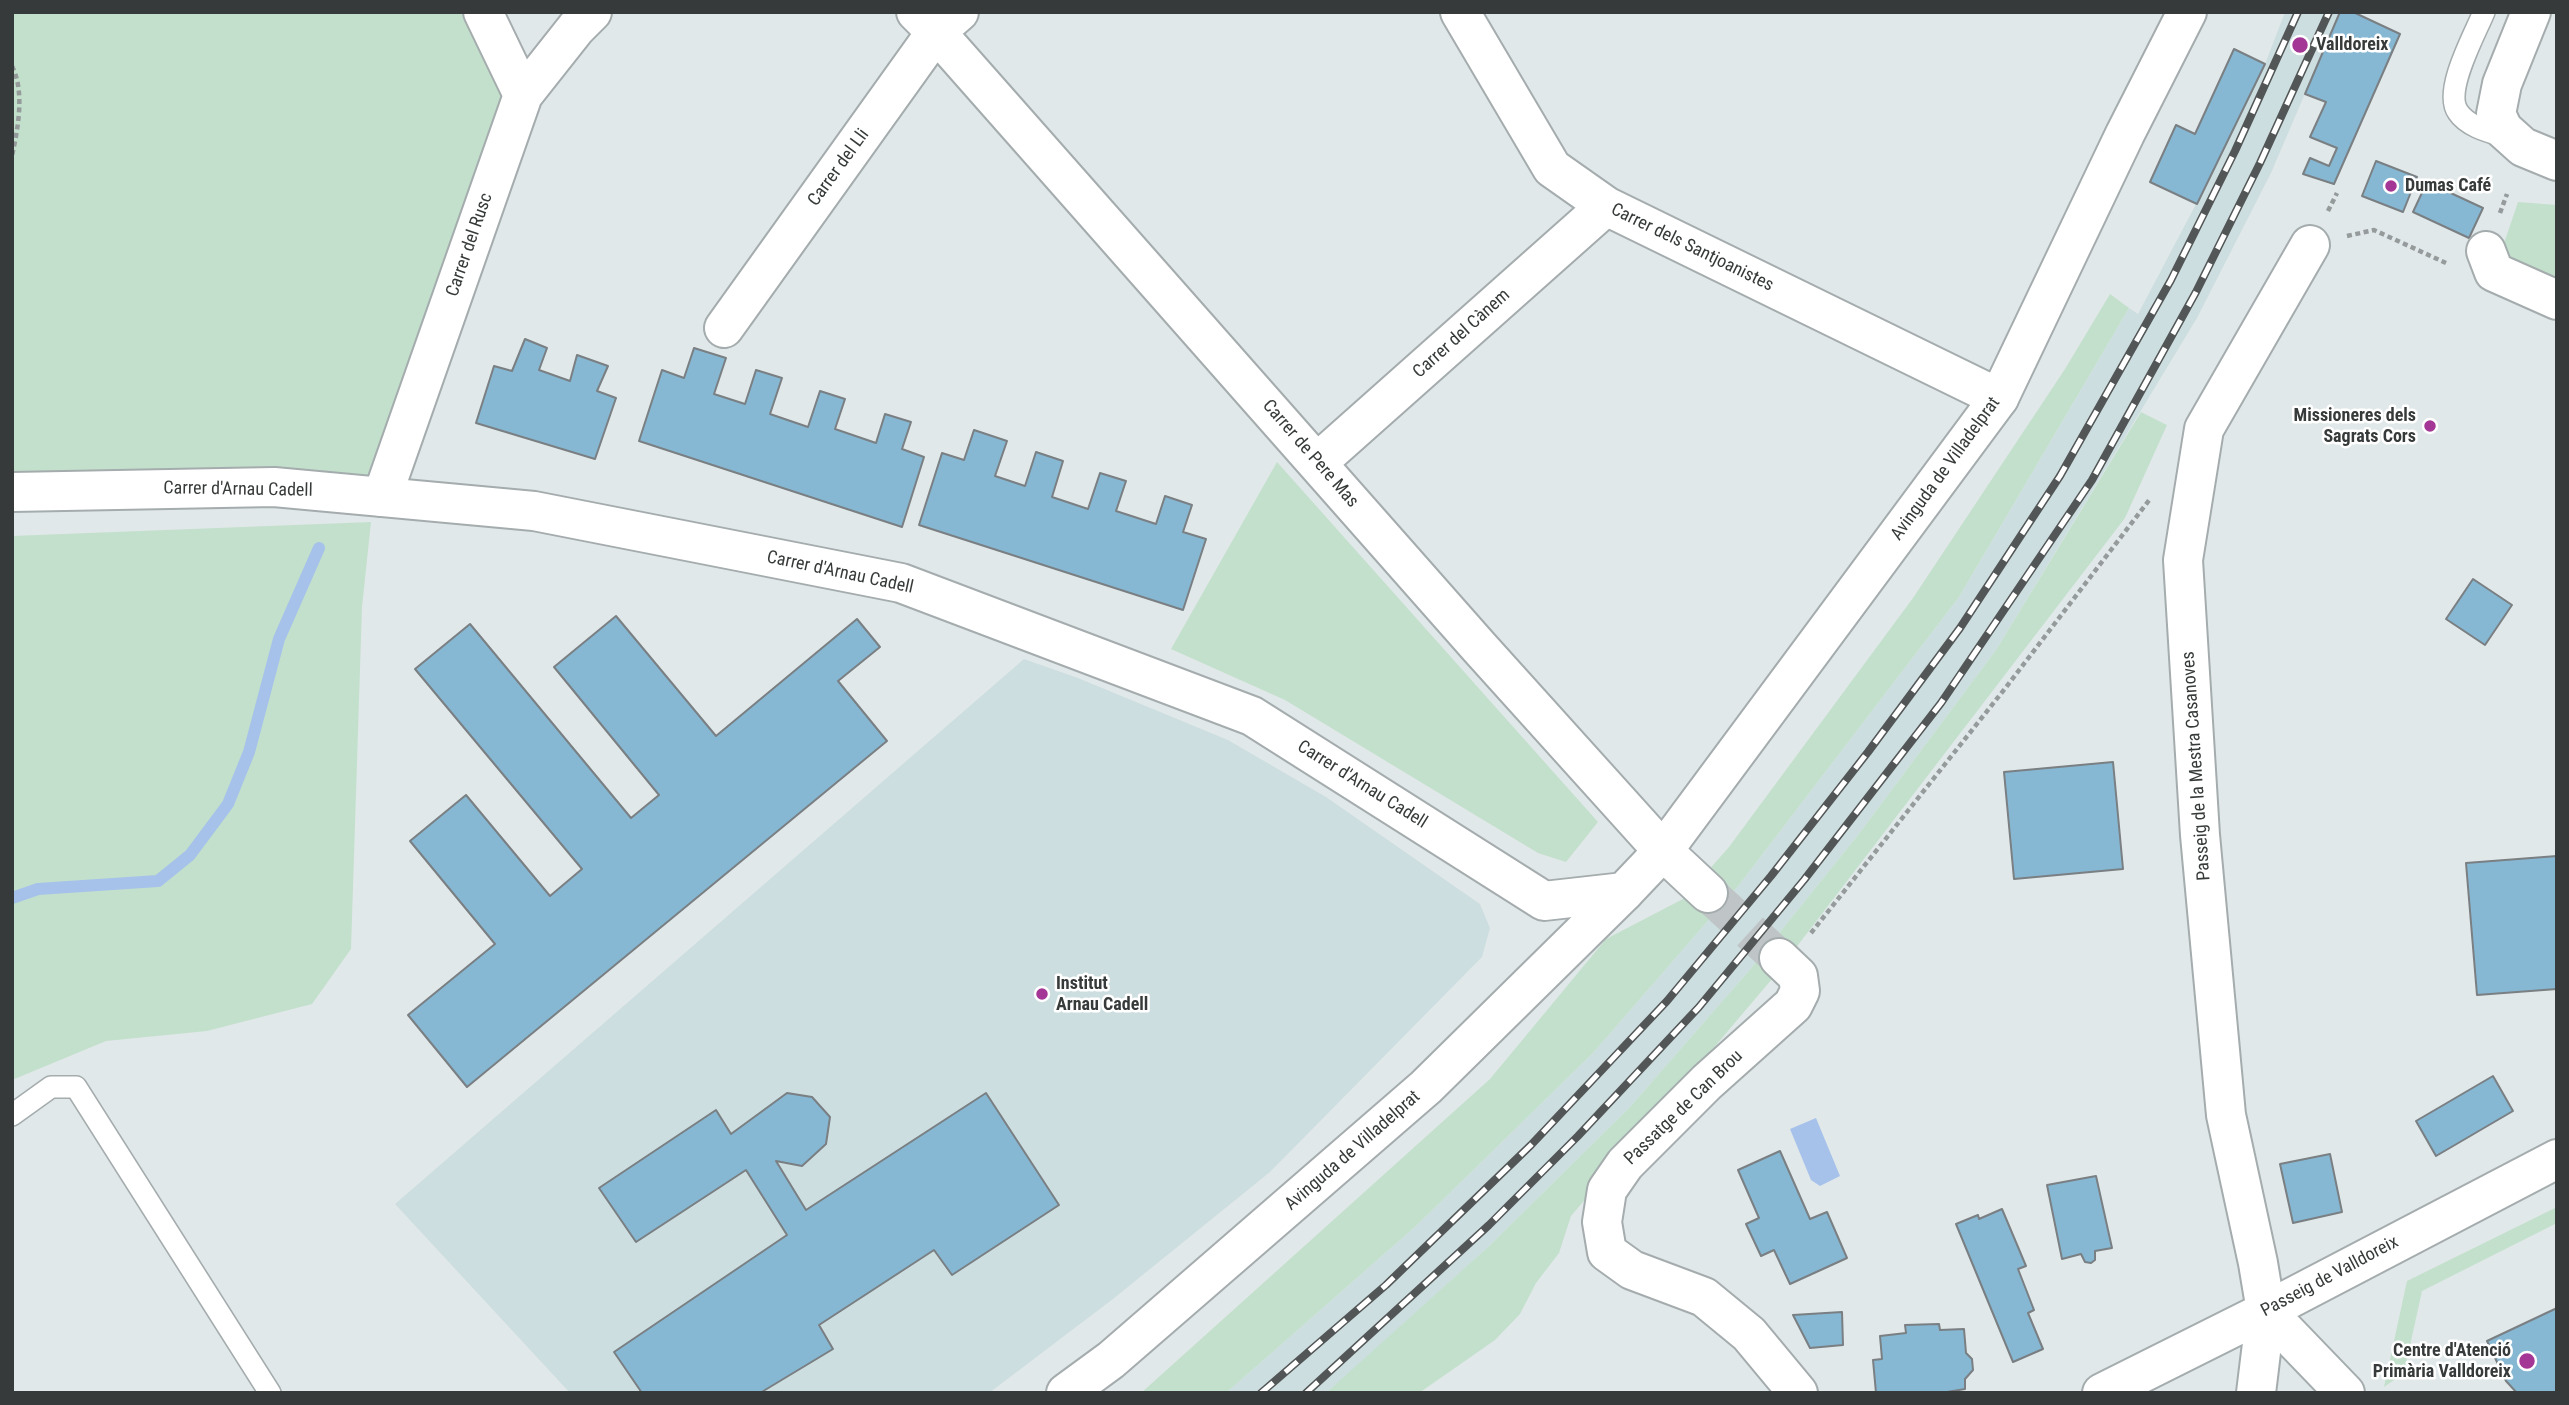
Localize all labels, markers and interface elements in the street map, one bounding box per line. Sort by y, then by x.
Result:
place label: Valldoreix [2316,34,2389,56]
marker: Valldoreix [2290,35,2310,55]
street label: Carrer del Lli [804,125,874,211]
place label: Dumas Café [2405,175,2491,197]
marker: Dumas Café [2383,178,2399,194]
street label: Carrer del Rusc [442,190,498,300]
street label: Carrer dels Santjoanistes [1607,199,1777,297]
street label: Carrer del Cànem [1409,285,1515,383]
street label: Avinguda de Villadelprat [1887,393,2005,545]
street label: Carrer de Pere Mas [1257,396,1363,512]
place label: Missioneres dels Sagrats Cors [2294,405,2416,448]
marker: Missioneres dels Sagrats Cors [2422,418,2438,434]
street label: Carrer d'Arnau Cadell [163,478,313,502]
street label: Carrer d'Arnau Cadell [765,547,915,599]
street label: Passeig de la Mestra Casanoves [2178,651,2216,881]
street label: Carrer d'Arnau Cadell [1293,736,1431,834]
place label: Institut Arnau Cadell [1056,973,1148,1016]
marker: Institut Arnau Cadell [1034,986,1050,1002]
street label: Passatge de Can Brou [1620,1046,1748,1170]
street label: Avinguda de Villadelprat [1281,1086,1425,1216]
street label: Passeig de Valldoreix [2258,1232,2402,1322]
place label: Centre d'Atenció Primària Valldoreix [2373,1340,2511,1382]
marker: Centre d'Atenció Primària Valldoreix [2517,1351,2537,1371]

